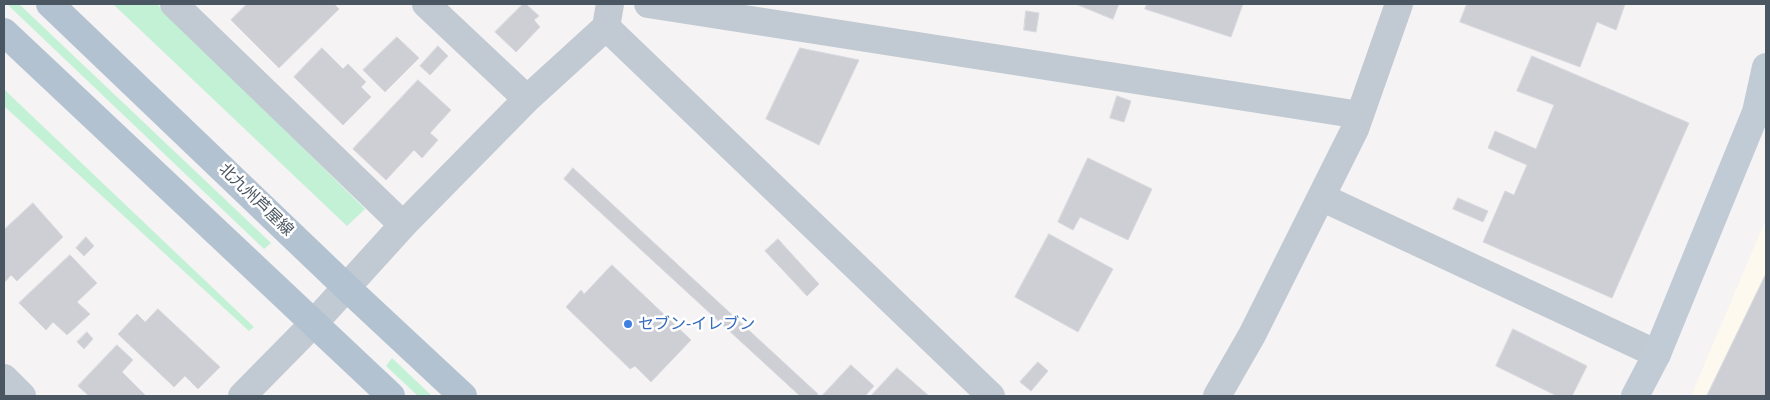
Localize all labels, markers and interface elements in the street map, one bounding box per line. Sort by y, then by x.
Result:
street label: 北九州芦屋線 [215,160,297,240]
place label: セブン-イレブン [638,314,755,334]
marker: セブン-イレブン [622,318,634,330]

